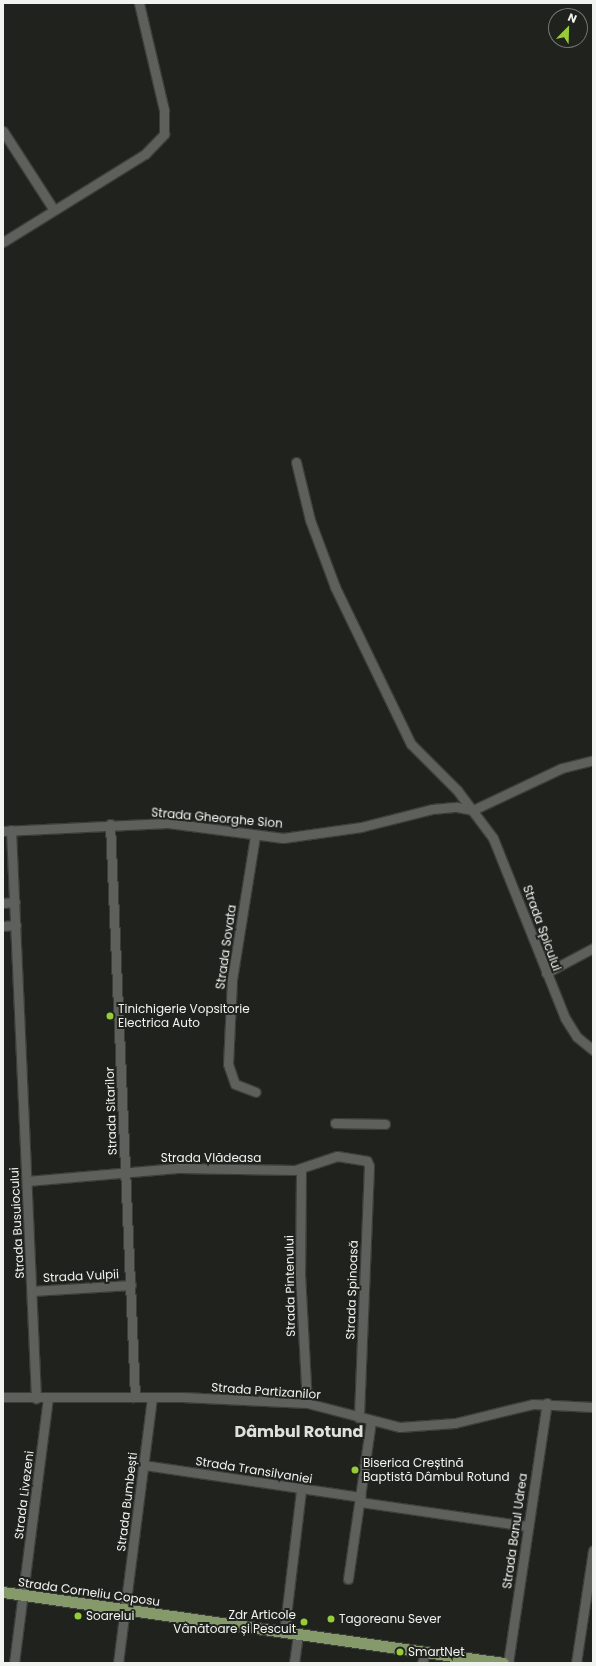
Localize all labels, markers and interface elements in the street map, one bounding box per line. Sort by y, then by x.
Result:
north arrow [548,8,588,48]
text: N [565,9,579,27]
street label: Strada Gheorghe Sion [151,805,283,831]
street label: Strada Spicului [520,883,564,973]
street label: Strada Sovata [213,904,239,990]
place label: Tinichigerie Vopsitorie Electrica Auto [118,1002,250,1030]
marker: Tinichigerie Vopsitorie Electrica Auto [105,1011,115,1021]
street label: Strada Sitarilor [102,1067,120,1155]
street label: Strada Vlădeasa [161,1151,261,1165]
street label: Strada Busuiocului [7,1167,27,1279]
street label: Strada Pintenului [282,1235,298,1337]
street label: Strada Spinoasă [343,1240,361,1340]
street label: Strada Vulpii [43,1267,119,1285]
street label: Strada Partizanilor [211,1380,321,1402]
district label: Dâmbul Rotund [235,1422,363,1442]
street label: Strada Livezeni [11,1450,37,1540]
street label: Strada Bumbești [114,1452,140,1552]
street label: Strada Transilvaniei [194,1454,314,1486]
place label: Biserica Creștină Baptistă Dâmbul Rotund [363,1456,510,1484]
marker: Biserica Creștină Baptistă Dâmbul Rotund [350,1465,360,1475]
street label: Strada Banul Udrea [500,1472,530,1590]
street label: Strada Corneliu Coposu [17,1575,161,1609]
place label: Zdr Articole Vânătoare și Pescuit [173,1608,296,1636]
place label: Soarelui [86,1609,134,1623]
marker: Soarelui [73,1611,83,1621]
place label: Tagoreanu Sever [339,1612,441,1626]
marker: Tagoreanu Sever [326,1614,336,1624]
marker: Zdr Articole Vânătoare și Pescuit [299,1617,309,1627]
place label: SmartNet [408,1645,465,1659]
marker: SmartNet [395,1647,405,1657]

